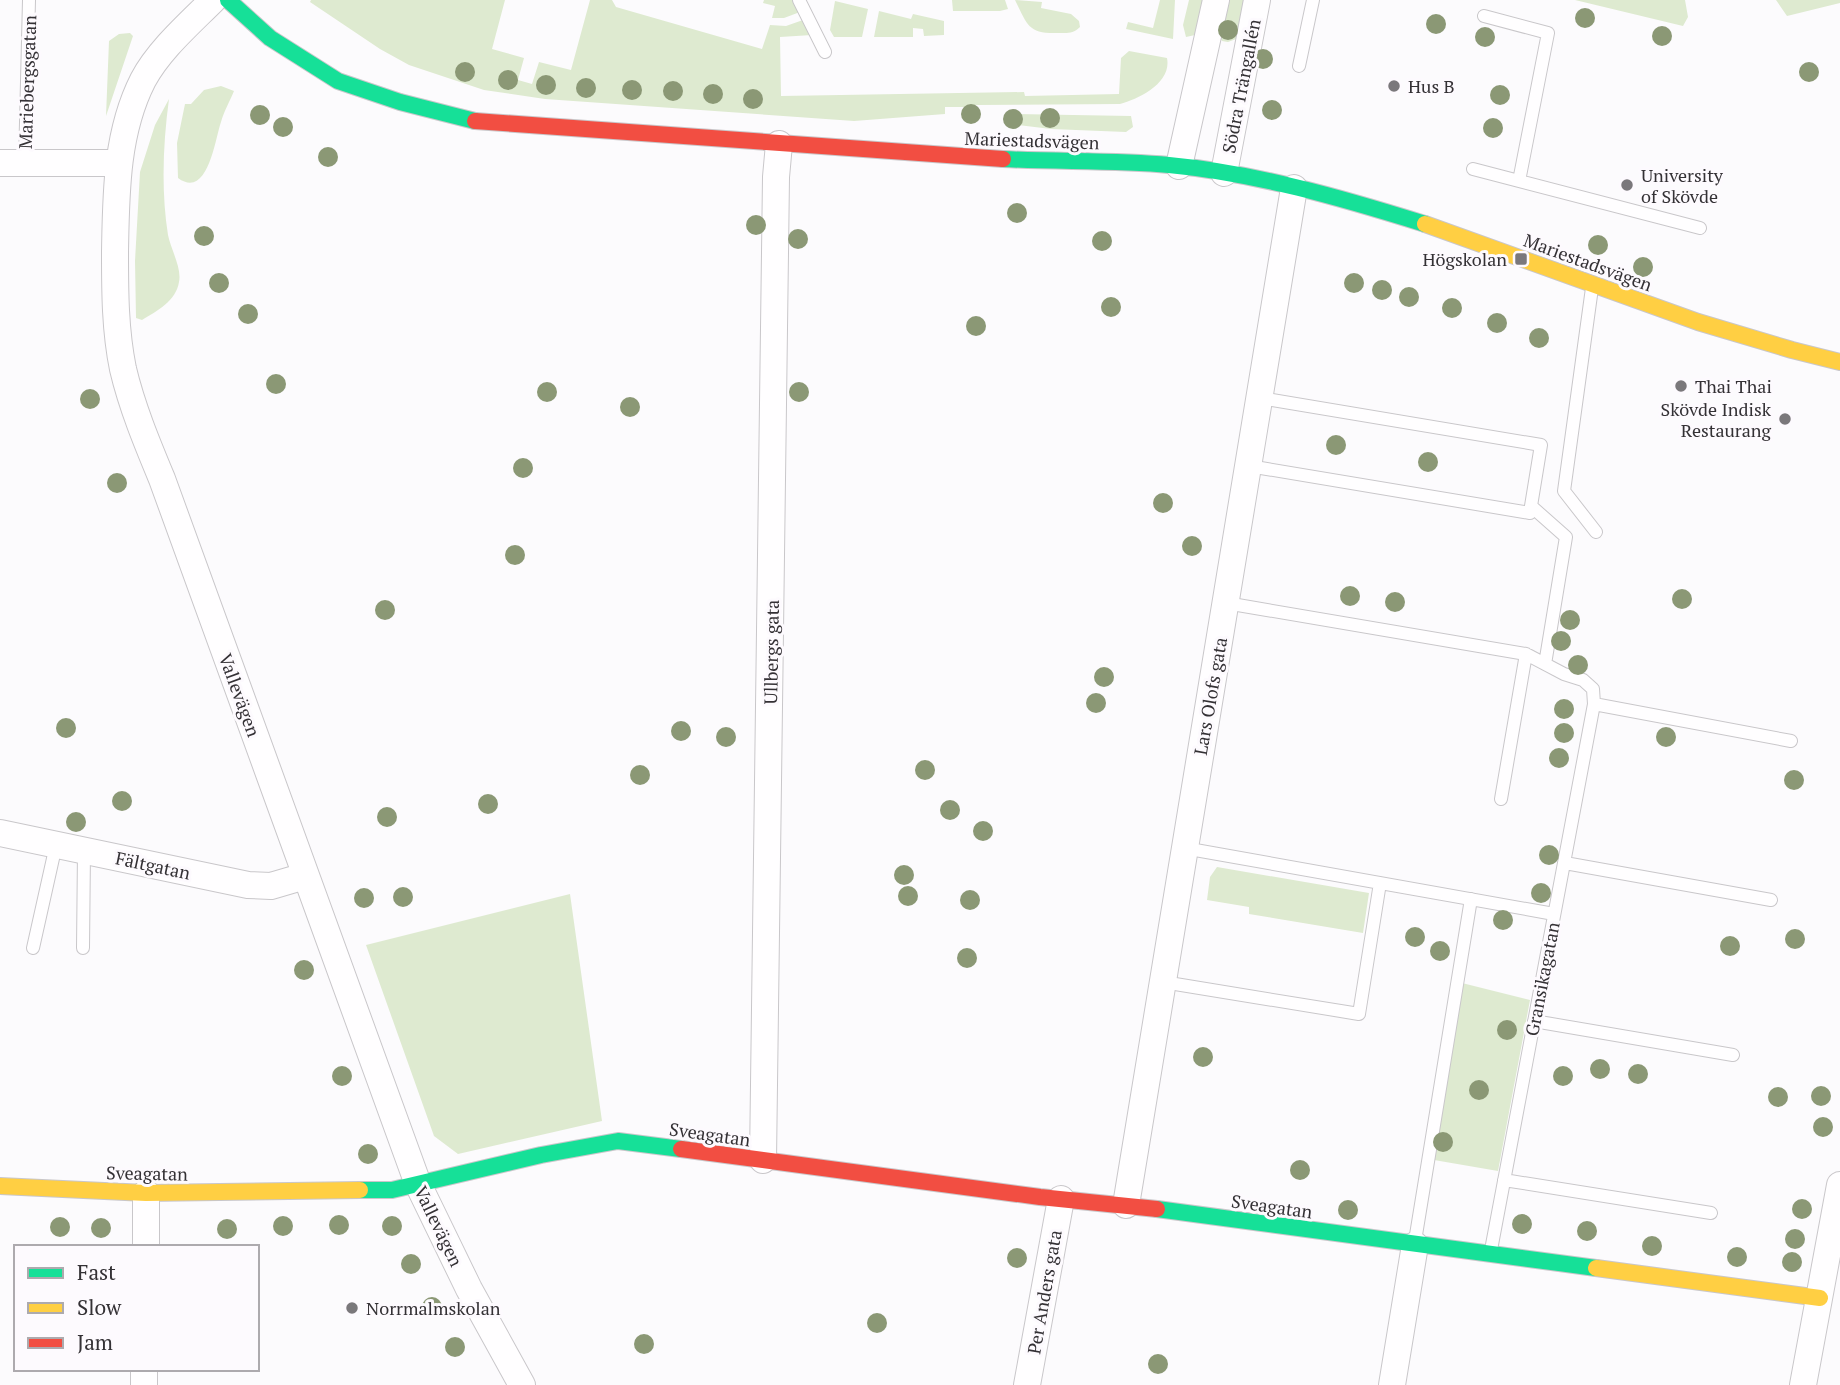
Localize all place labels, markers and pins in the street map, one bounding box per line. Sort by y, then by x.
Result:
place label: Hus B [1408,74,1455,98]
marker: Hus B [1386,78,1402,94]
place label: University of Skövde [1641,163,1724,208]
marker: University of Skövde [1619,177,1635,193]
place label: Högskolan [1422,247,1507,271]
marker: Högskolan [1513,251,1529,267]
place label: Thai Thai [1695,374,1772,398]
marker: Thai Thai [1673,378,1689,394]
place label: Skövde Indisk Restaurang [1661,397,1772,442]
marker: Skövde Indisk Restaurang [1777,411,1793,427]
place label: Norrmalmskolan [366,1296,501,1320]
marker: Norrmalmskolan [344,1300,360,1316]

